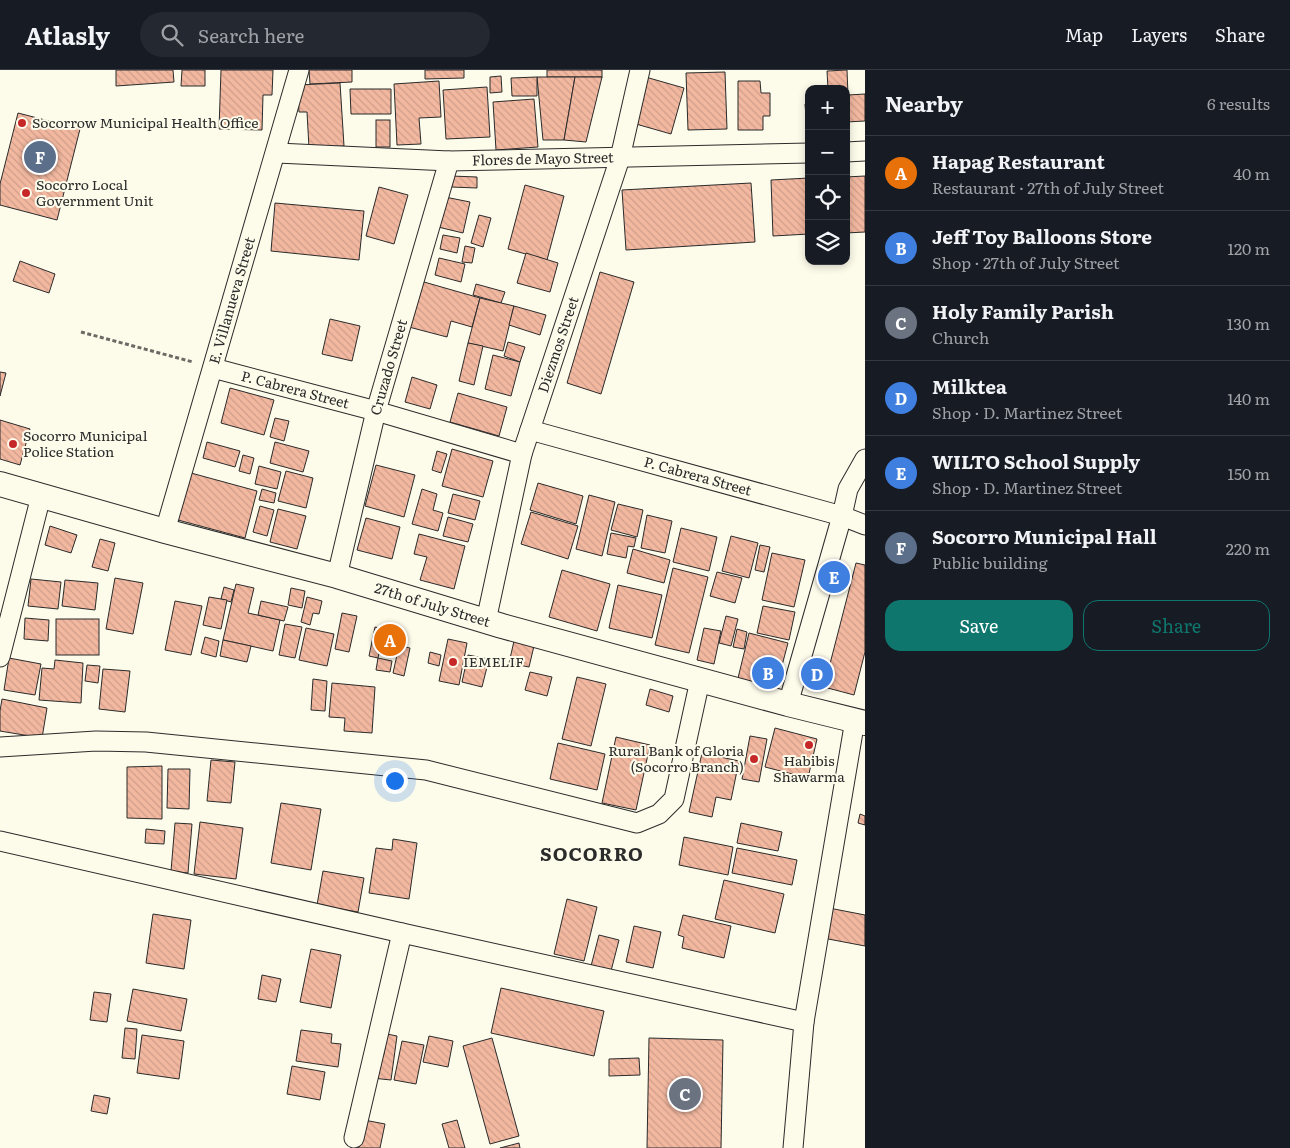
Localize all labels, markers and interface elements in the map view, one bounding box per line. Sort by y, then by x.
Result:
search box [140,12,490,57]
text: Atlasly [25,17,110,52]
icon: search [158,21,186,49]
text: Search here [198,21,304,49]
text: Map [1065,21,1103,48]
text: Layers [1131,21,1187,48]
text: Share [1215,21,1265,48]
map controls [805,85,850,265]
button: + [805,85,850,130]
text: Nearby [885,87,963,118]
text: 6 results [1207,91,1270,115]
place label: Socorrow Municipal Health Office [32,112,259,132]
marker: Socorrow Municipal Health Office [16,117,28,129]
button: − [805,130,850,175]
pin: F [24,138,56,176]
street label: Flores de Mayo Street [472,146,614,169]
text: Hapag Restaurant [932,147,1105,175]
text: A [895,161,907,185]
text: 40 m [1233,161,1270,185]
place label: Socorro Local Government Unit [36,174,154,210]
button: locate [805,175,850,220]
text: Restaurant · 27th of July Street [932,175,1164,199]
marker: Socorro Local Government Unit [20,187,32,199]
button: layers [805,220,850,265]
text: Jeff Toy Balloons Store [932,222,1152,250]
street label: E. Villanueva Street [203,234,259,366]
text: B [895,236,907,260]
text: 120 m [1227,236,1270,260]
text: Shop · 27th of July Street [932,250,1120,274]
street label: Diezmos Street [532,293,583,395]
text: Holy Family Parish [932,297,1114,325]
text: C [895,311,907,335]
text: 130 m [1227,311,1270,335]
street label: Cruzado Street [364,316,411,417]
text: Church [932,325,989,349]
street label: P. Cabrera Street [239,365,352,413]
text: Milktea [932,372,1007,400]
text: D [895,386,907,410]
text: 140 m [1227,386,1270,410]
text: Shop · D. Martinez Street [932,400,1122,424]
place label: Socorro Municipal Police Station [23,425,148,461]
marker: Socorro Municipal Police Station [7,438,19,450]
text: WILTO School Supply [932,447,1140,475]
street label: P. Cabrera Street [642,451,754,500]
text: E [896,461,906,485]
text: 150 m [1227,461,1270,485]
text: Shop · D. Martinez Street [932,475,1122,499]
text: Socorro Municipal Hall [932,522,1157,550]
text: F [896,536,906,560]
text: 220 m [1226,536,1270,560]
text: Public building [932,550,1048,574]
pin: E [818,558,850,596]
street label: 27th of July Street [372,577,493,631]
button: Save [885,600,1073,651]
button: Share [1083,600,1270,651]
pin: A [374,621,406,659]
place label: IEMELIF [463,651,524,671]
pin: B [752,654,784,692]
pin: D [801,655,833,693]
marker: IEMELIF [447,656,459,668]
marker: Habibis Shawarma [803,739,815,751]
place label: Rural Bank of Gloria (Socorro Branch) [608,740,744,776]
place label: Habibis Shawarma [773,750,845,786]
marker: Rural Bank of Gloria (Socorro Branch) [748,753,760,765]
your location [382,768,408,794]
district label: SOCORRO [540,839,644,867]
pin: C [669,1075,701,1113]

